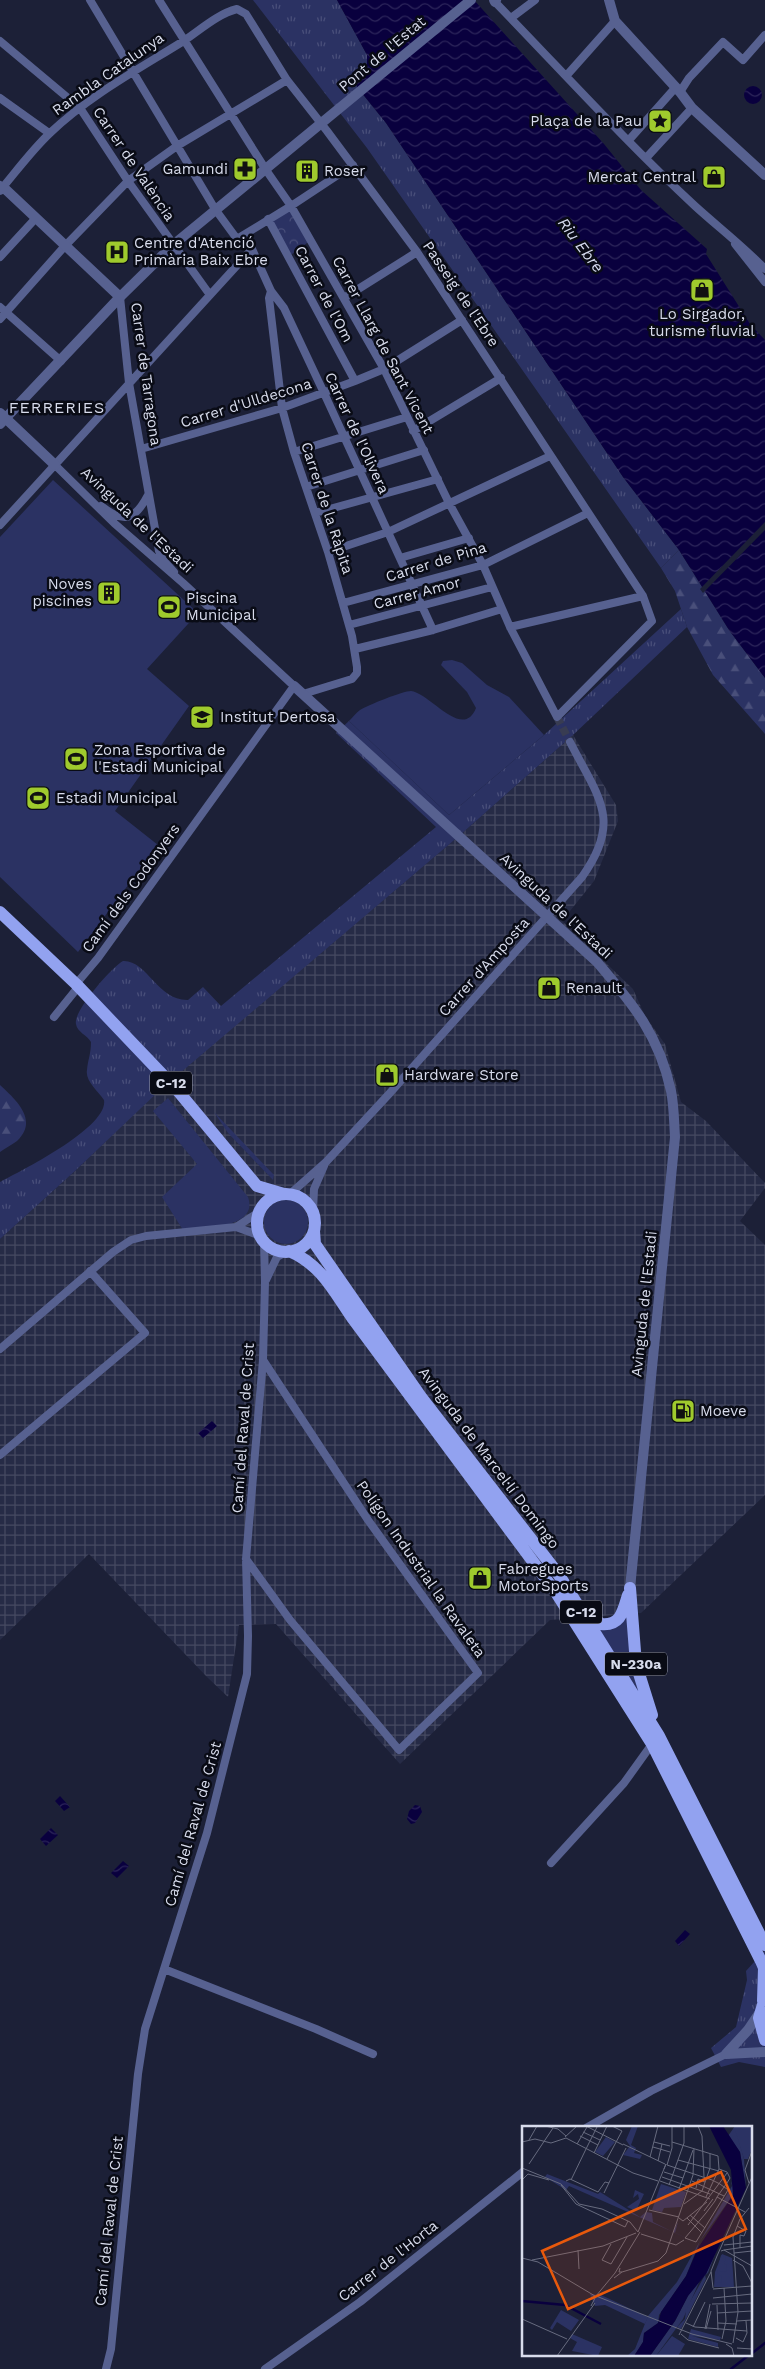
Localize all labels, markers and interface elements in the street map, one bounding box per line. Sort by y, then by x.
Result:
street label: Pont de l'Estat [335,12,430,96]
street label: Rambla Catalunya [49,28,168,119]
street label: Carrer de València [89,104,179,225]
place icon: Plaça de la Pau [647,108,673,134]
place label: Plaça de la Pau [530,112,642,130]
pharmacy icon: Gamundi [232,156,258,182]
building icon: Roser [294,158,320,184]
place label: Gamundi [162,160,228,178]
place label: Roser [324,162,365,180]
shop icon: Mercat Central [701,164,727,190]
place label: Mercat Central [587,168,696,186]
water label: Riu Ebre [554,214,608,276]
place label: Centre d'Atenció Primària Baix Ebre [134,234,268,269]
street label: Passeig de l'Ebre [419,238,503,350]
hospital icon: Centre d'Atenció Primària Baix Ebre [104,239,130,265]
street label: Carrer de l'Om [291,243,357,345]
street label: Carrer Llarg de Sant Vicent [328,253,438,438]
shop icon: Lo Sirgador, turisme fluvial [689,277,715,303]
street label: Carrer de Tarragona [127,301,165,447]
place label: Lo Sirgador, turisme fluvial [649,305,755,340]
street label: Carrer de l'Olivera [321,369,393,497]
street label: Carrer d'Ulldecona [178,374,314,432]
district label: FERRERIES [9,398,105,417]
street label: Carrer de la Ràpita [297,440,357,577]
street label: Avinguda de l'Estadi [77,463,197,577]
street label: Carrer de Pina [383,538,489,586]
street label: Carrer Amor [372,573,462,613]
place label: Noves piscines [32,575,92,610]
building icon: Noves piscines [96,580,122,606]
place label: Piscina Municipal [186,589,257,624]
sports icon: Piscina Municipal [156,594,182,620]
school or university icon: Institut Dertosa [189,704,215,730]
place label: Institut Dertosa [220,708,336,726]
place label: Zona Esportiva de l'Estadi Municipal [94,741,225,776]
sports icon: Zona Esportiva de l'Estadi Municipal [63,746,89,772]
sports icon: Estadi Municipal [25,785,51,811]
place label: Estadi Municipal [56,789,177,807]
street label: Camí dels Codonyers [78,820,184,956]
street label: Avinguda de l'Estadi [496,849,616,963]
street label: Carrer d'Amposta [435,913,534,1020]
shop icon: Renault [536,975,562,1001]
place label: Renault [566,979,623,997]
shop icon: Hardware Store [374,1062,400,1088]
place label: Hardware Store [404,1066,519,1084]
road number: C-12 [150,1072,192,1094]
street label: Avinguda de l'Estadi [627,1230,661,1378]
street label: Camí del Raval de Crist [228,1342,258,1514]
street label: Avinguda de Marcel·lí Domingo [415,1364,563,1552]
fuel station icon: Moeve [670,1398,696,1424]
place label: Moeve [700,1402,747,1420]
street label: Polígon Industrial la Ravaleta [353,1477,490,1661]
place label: Fabregues MotorSports [498,1560,589,1595]
shop icon: Fabregues MotorSports [467,1565,493,1591]
road number: C-12 [560,1600,602,1624]
road number: N-230a [605,1652,667,1676]
street label: Camí del Raval de Crist [161,1739,225,1909]
inset map [522,2126,752,2356]
street label: Camí del Raval de Crist [91,2134,127,2307]
street label: Carrer de l'Horta [335,2216,442,2306]

